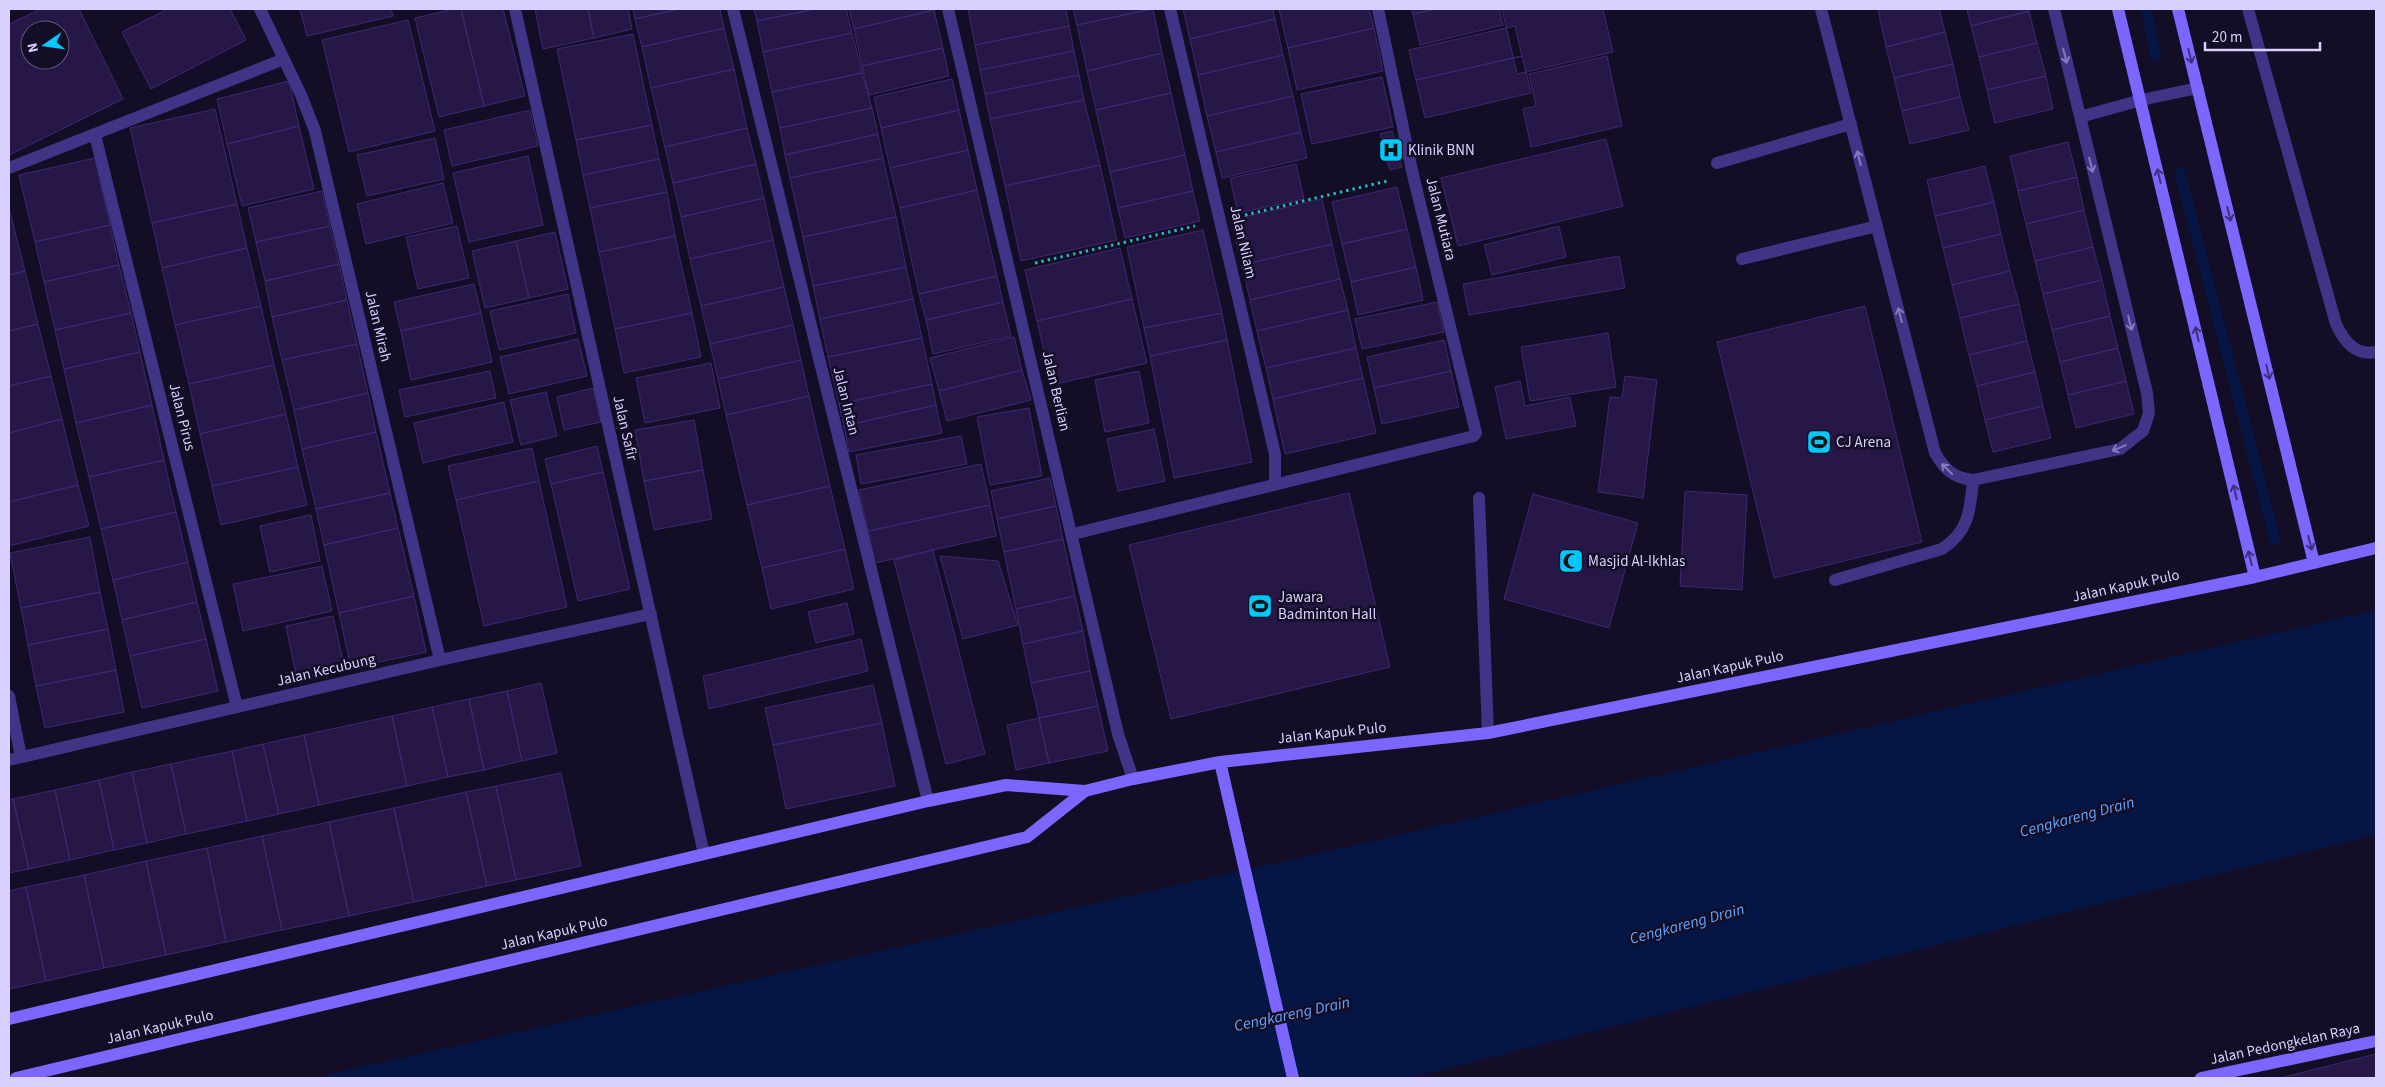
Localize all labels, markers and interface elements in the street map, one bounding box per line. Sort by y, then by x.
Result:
north arrow [20,20,70,70]
scale bar [2205,20,2320,52]
text: 20 m [2212,27,2242,48]
text: N [23,41,44,54]
one-way arrow [2061,48,2070,64]
one-way arrow [2186,48,2195,64]
hospital icon: Klinik BNN [1378,137,1404,163]
place label: Klinik BNN [1408,140,1475,161]
one-way arrow [1854,150,1863,166]
one-way arrow [2087,156,2096,172]
one-way arrow [2154,168,2163,184]
street label: Jalan Mutiara [1421,175,1461,263]
street label: Jalan Nilam [1224,203,1262,281]
one-way arrow [2225,205,2234,221]
street label: Jalan Mirah [360,288,396,364]
one-way arrow [1894,307,1904,323]
one-way arrow [2126,314,2135,330]
one-way arrow [2192,327,2201,343]
street label: Jalan Berlian [1037,349,1075,433]
one-way arrow [2264,363,2273,379]
street label: Jalan Intan [827,364,865,438]
street label: Jalan Pirus [163,381,201,453]
street label: Jalan Safir [607,393,643,463]
sports icon: CJ Arena [1806,429,1832,455]
place label: CJ Arena [1836,432,1891,453]
one-way arrow [2112,444,2127,453]
one-way arrow [1941,463,1953,475]
one-way arrow [2230,485,2239,501]
one-way arrow [2305,535,2315,551]
mosque icon: Masjid Al-Ikhlas [1558,548,1584,574]
place label: Masjid Al-Ikhlas [1588,551,1685,572]
one-way arrow [2245,551,2254,567]
street label: Jalan Kapuk Pulo [2070,564,2182,608]
place label: Jawara Badminton Hall [1278,587,1376,625]
sports icon: Jawara Badminton Hall [1247,593,1273,619]
street label: Jalan Kapuk Pulo [1674,645,1786,689]
street label: Jalan Kecubung [275,648,378,692]
street label: Jalan Kapuk Pulo [1277,717,1387,749]
water label: Cengkareng Drain [2017,791,2137,843]
water label: Cengkareng Drain [1627,898,1747,950]
street label: Jalan Kapuk Pulo [498,910,610,956]
water label: Cengkareng Drain [1232,991,1352,1037]
street label: Jalan Kapuk Pulo [104,1004,216,1050]
street label: Jalan Pedongkelan Raya [2208,1018,2362,1070]

